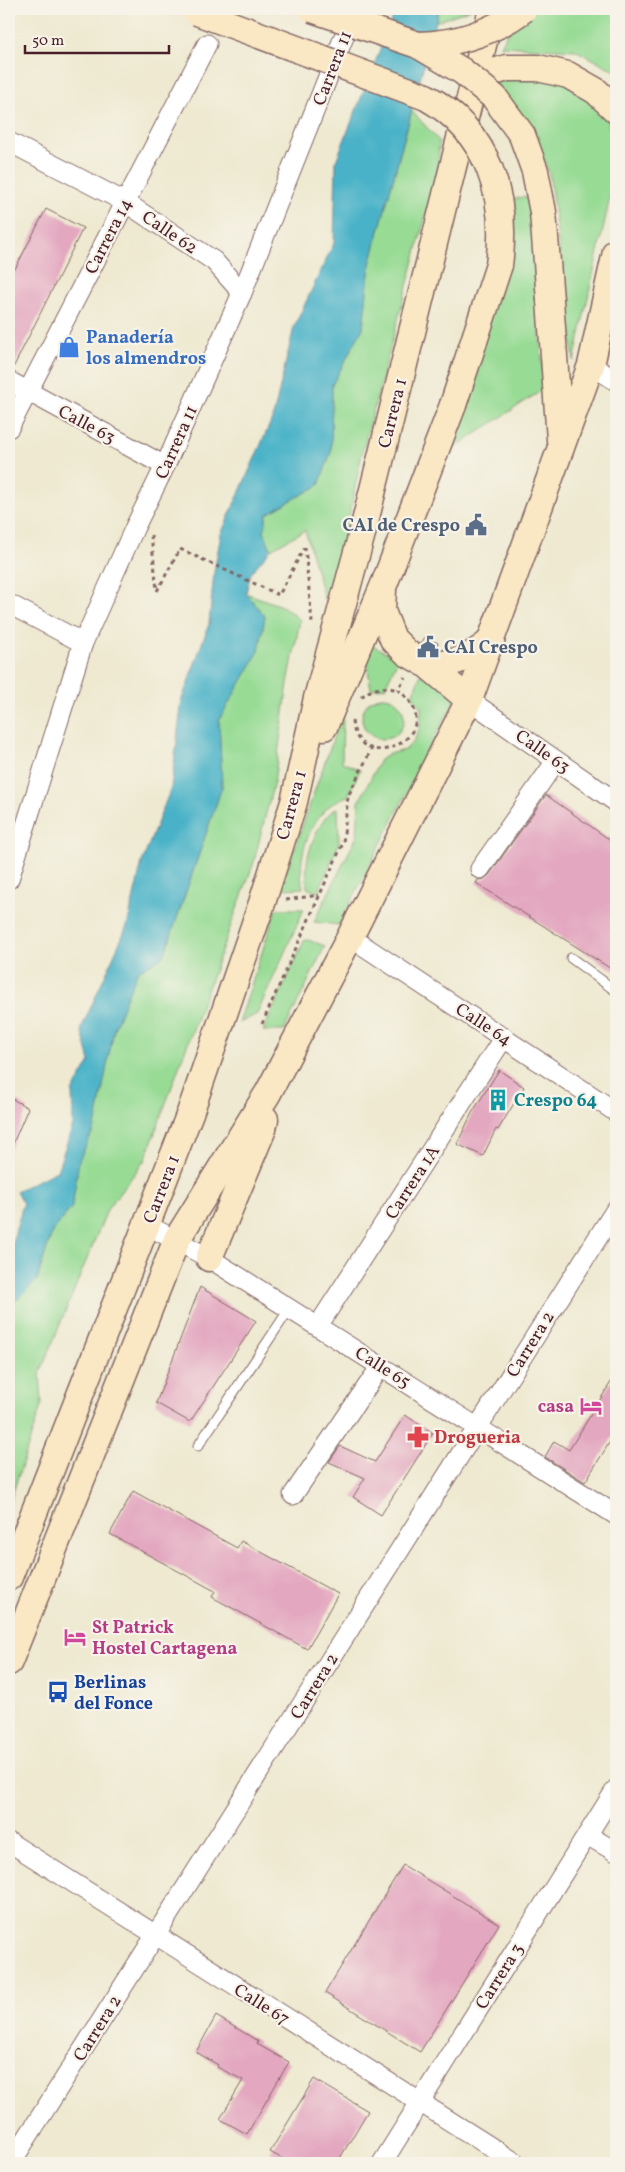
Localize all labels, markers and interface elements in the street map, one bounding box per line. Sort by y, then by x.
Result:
scale bar [25,22,169,54]
street label: Carrera 11 [308,27,359,110]
text: 50 m [32,31,64,52]
street label: Carrera 14 [80,194,139,279]
street label: Calle 62 [136,205,202,261]
place label: Panadería los almendros [86,326,206,372]
shop icon: Panadería los almendros [56,334,82,360]
street label: Carrera 1 [373,376,414,451]
street label: Calle 63 [53,400,119,451]
street label: Carrera 11 [150,402,205,484]
public building icon: CAI de Crespo [463,512,489,538]
place label: CAI de Crespo [342,514,460,539]
public building icon: CAI Crespo [415,634,441,660]
place label: CAI Crespo [444,636,538,661]
street label: Calle 63 [510,724,575,780]
street label: Carrera 1 [271,768,314,843]
street label: Calle 64 [450,998,516,1053]
building icon: Crespo 64 [485,1087,511,1113]
place label: Crespo 64 [514,1089,597,1114]
street label: Carrera 1A [380,1140,447,1225]
street label: Carrera 1 [138,1152,187,1227]
street label: Carrera 2 [501,1307,562,1383]
street label: Calle 65 [350,1341,415,1395]
hotel icon: casa [578,1393,604,1419]
place label: casa [538,1395,574,1420]
pharmacy icon: Drogueria [405,1424,431,1450]
place label: Drogueria [434,1426,521,1451]
place label: St Patrick Hostel Cartagena [92,1616,238,1662]
hotel icon: St Patrick Hostel Cartagena [62,1624,88,1650]
street label: Carrera 2 [285,1649,346,1725]
place label: Berlinas del Fonce [74,1671,153,1717]
bus stop icon: Berlinas del Fonce [45,1679,71,1705]
street label: Carrera 3 [470,1939,530,2015]
street label: Calle 67 [229,1978,294,2032]
street label: Carrera 2 [68,1991,129,2067]

